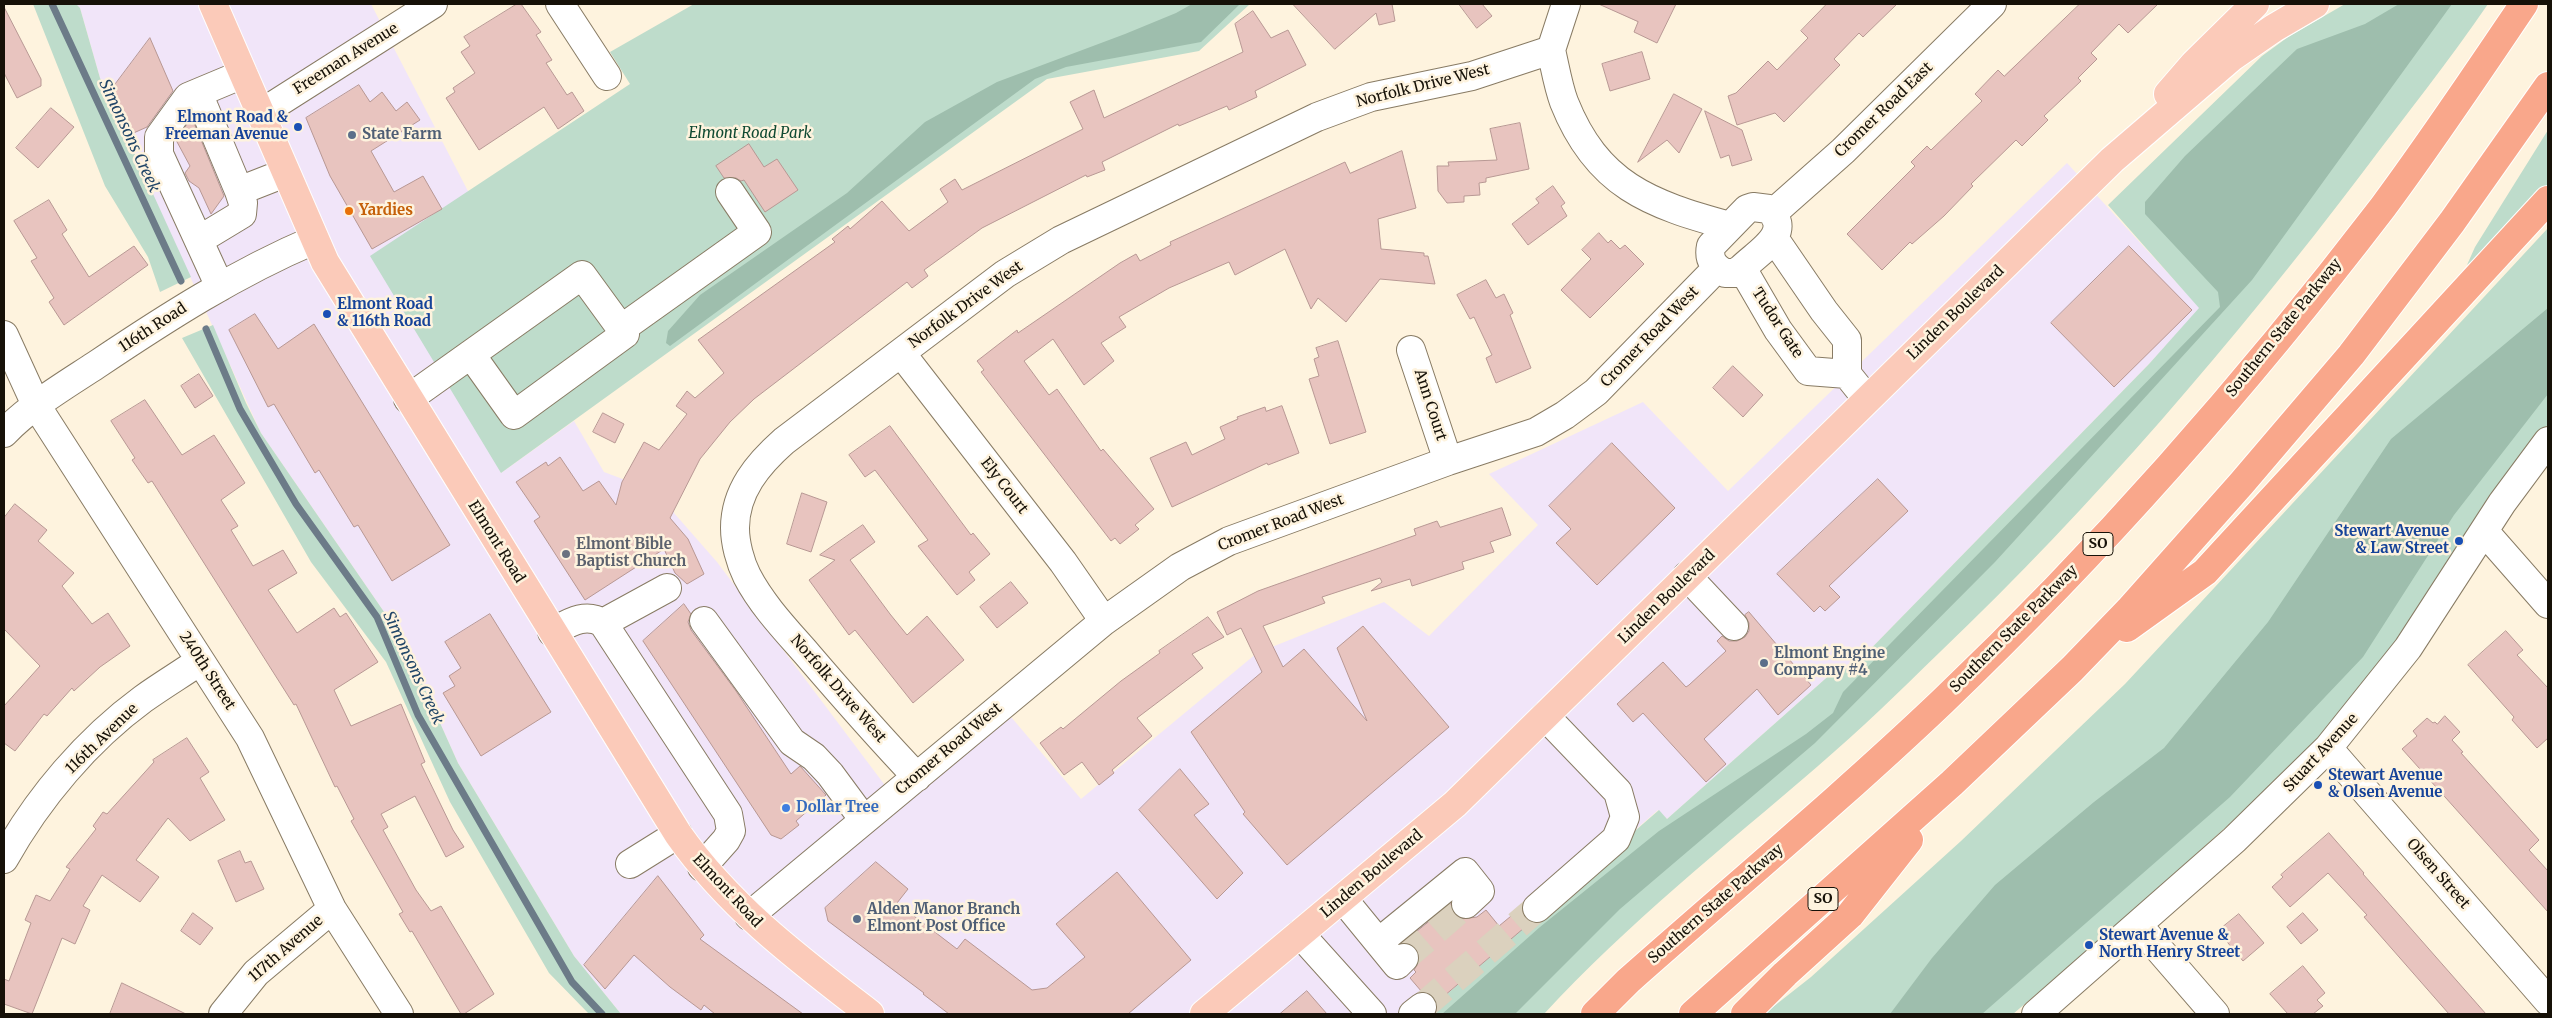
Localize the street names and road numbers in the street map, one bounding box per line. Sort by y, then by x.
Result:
street label: Freeman Avenue [290,20,402,98]
street label: Cromer Road East [1831,59,1937,161]
street label: Norfolk Drive West [1355,61,1491,111]
street label: Southern State Parkway [2223,255,2345,401]
street label: Norfolk Drive West [905,258,1027,352]
street label: Linden Boulevard [1904,262,2008,364]
street label: Cromer Road West [1597,283,1703,391]
street label: Tudor Gate [1748,285,1806,361]
street label: 116th Road [116,299,190,357]
street label: Ann Court [1410,367,1450,443]
street label: Ely Court [976,454,1032,518]
street label: Cromer Road West [1216,491,1346,555]
street label: Elmont Road [464,498,528,586]
road number: SO [2083,532,2113,556]
street label: Linden Boulevard [1615,546,1719,648]
street label: Southern State Parkway [1946,561,2082,697]
street label: 240th Street [175,629,239,713]
street label: Norfolk Drive West [786,632,890,746]
street label: Cromer Road West [892,699,1006,799]
street label: 116th Avenue [62,700,142,778]
street label: Stuart Avenue [2280,710,2362,796]
street label: Linden Boulevard [1317,826,1427,922]
street label: Olsen Street [2403,835,2473,913]
street label: Southern State Parkway [1645,840,1787,968]
street label: Elmont Road [689,851,765,931]
road number: SO [1808,888,1838,911]
street label: 117th Avenue [245,912,327,986]

